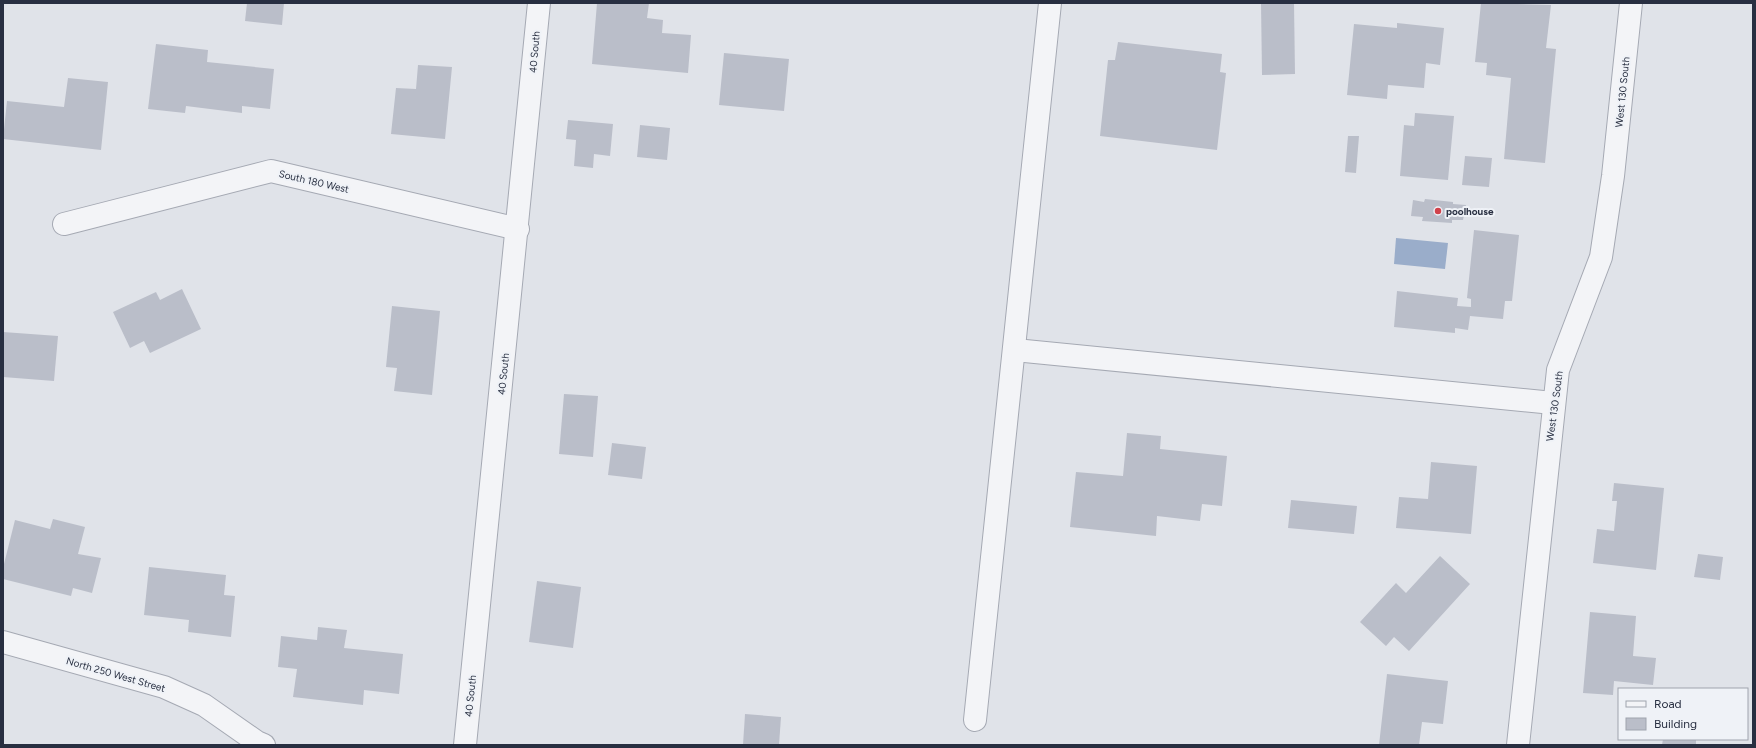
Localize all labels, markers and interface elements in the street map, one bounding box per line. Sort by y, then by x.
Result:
street label: 40 South [526,30,543,74]
street label: West 130 South [1612,56,1633,128]
street label: South 180 West [278,167,350,196]
place label: poolhouse [1446,205,1494,218]
marker: poolhouse [1433,206,1443,216]
street label: 40 South [495,352,512,396]
street label: West 130 South [1543,370,1566,442]
street label: North 250 West Street [65,654,167,695]
street label: 40 South [462,674,479,718]
legend [1618,688,1748,740]
text: Road [1654,697,1682,711]
text: Building [1654,717,1697,731]

